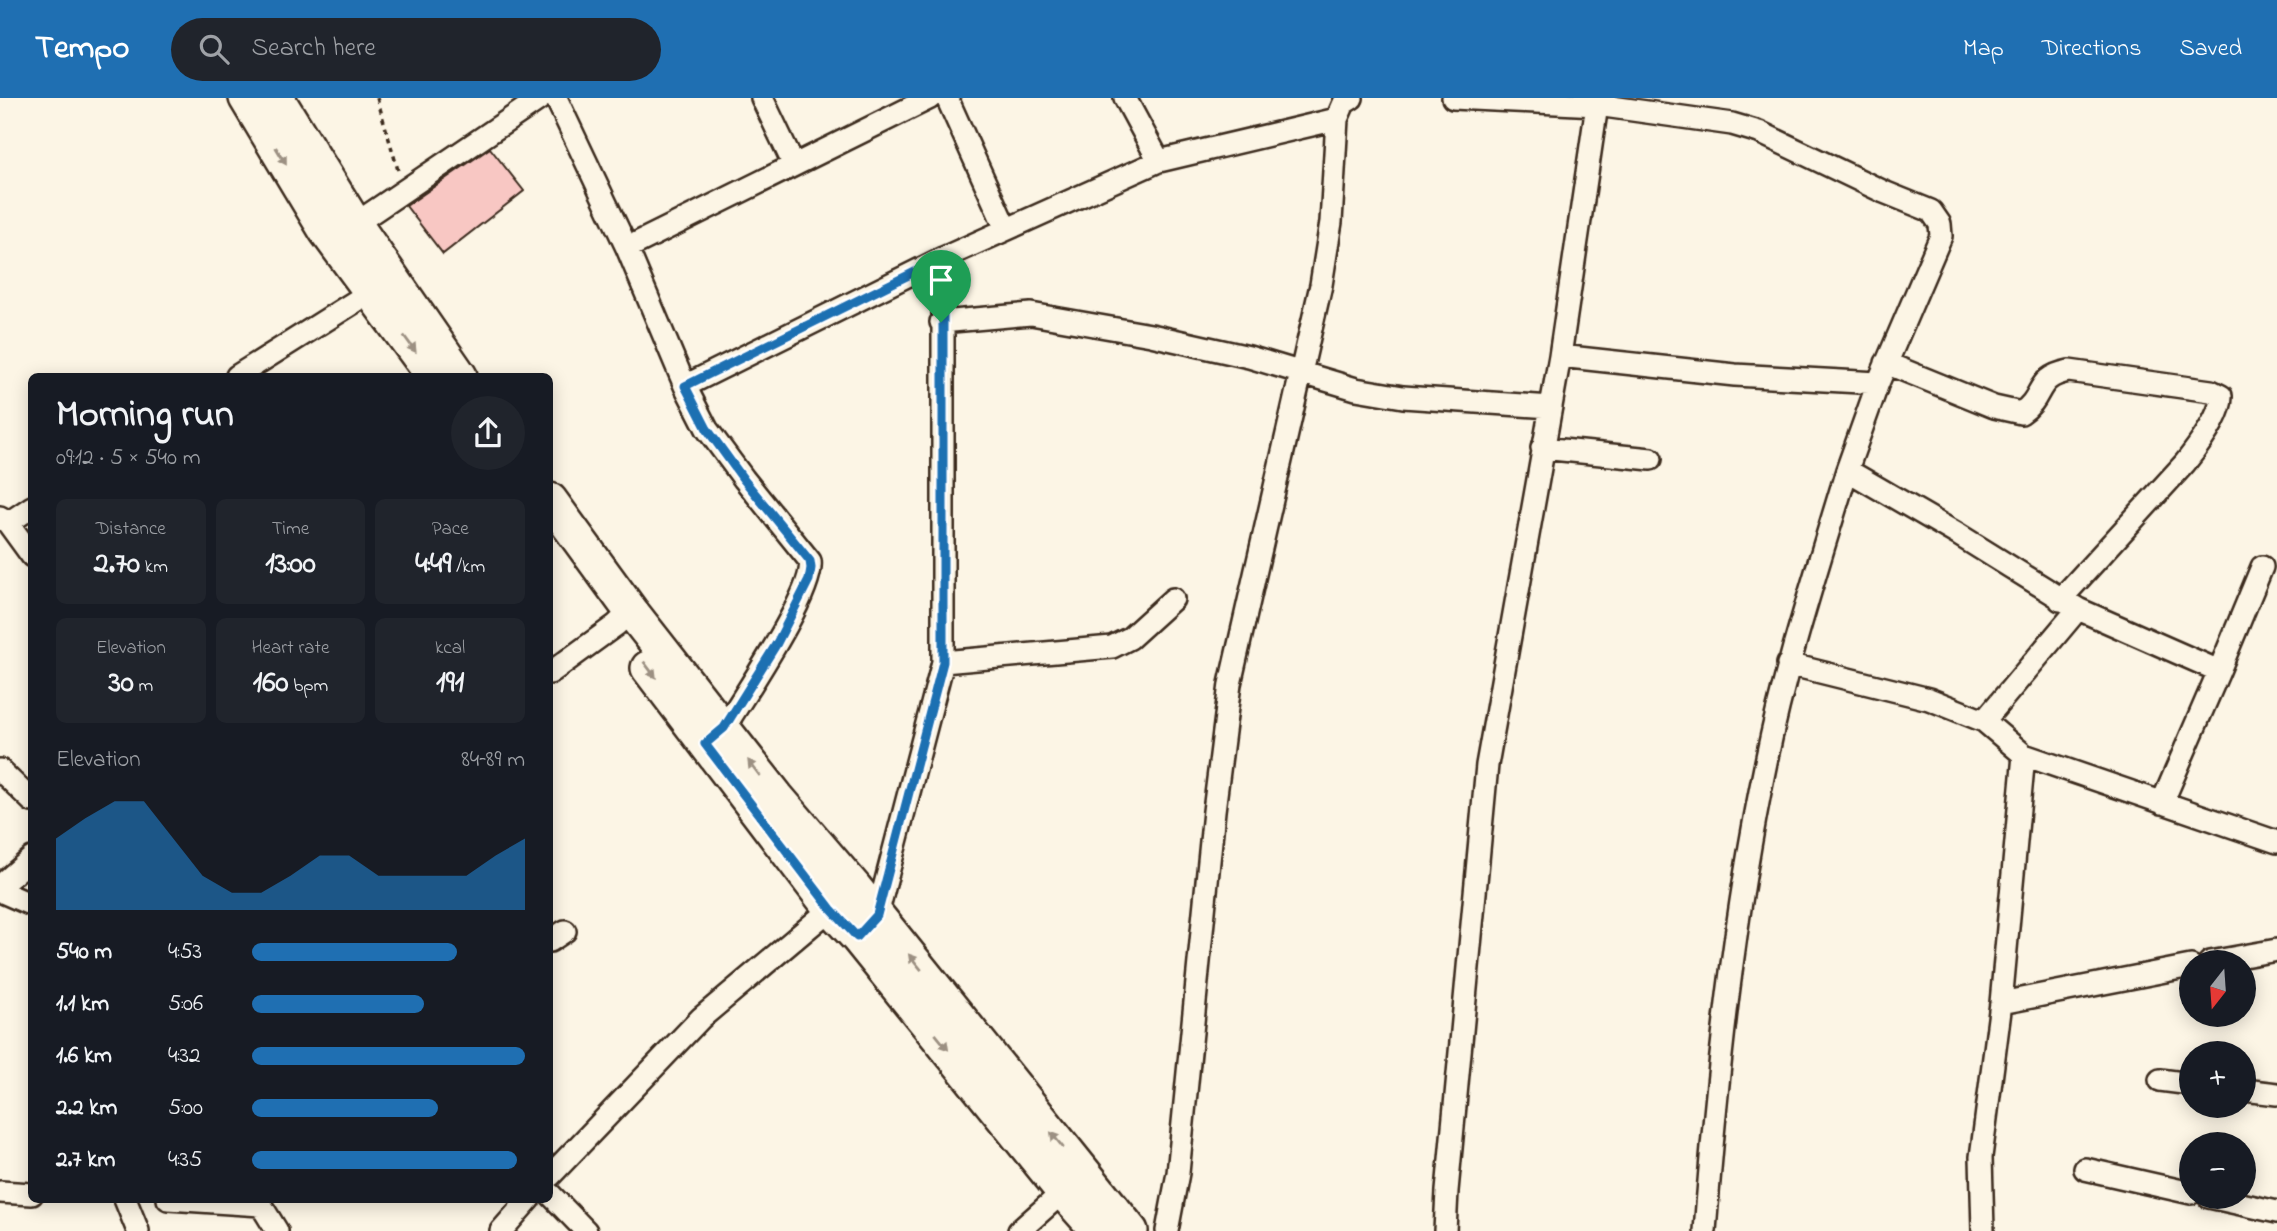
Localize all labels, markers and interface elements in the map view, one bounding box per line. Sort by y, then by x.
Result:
search box [171,18,661,81]
text: Tempo [35,25,129,73]
icon: search [195,30,233,68]
text: Search here [251,30,376,68]
text: Map [1963,32,2004,67]
text: Directions [2042,32,2141,67]
text: Saved [2179,32,2242,67]
one-way arrow [275,147,288,166]
pin [911,250,971,322]
icon: arrive [922,261,960,299]
one-way arrow [402,335,416,353]
text: Morning run [56,388,234,444]
button: share [451,396,525,470]
text: 09:12 · 5 × 540 m [56,442,201,475]
text: Distance [96,516,166,543]
text: Time [272,516,309,543]
text: Pace [432,516,469,543]
text: 2.70 [94,543,140,587]
text: 13:00 [265,543,316,587]
text: 4:49 [415,543,451,587]
text: km [140,554,168,581]
text: /km [451,554,485,581]
text: Elevation [96,635,166,662]
text: Heart rate [252,635,329,662]
text: kcal [435,635,465,662]
one-way arrow [642,661,656,679]
text: 30 [108,662,134,706]
text: 160 [253,662,288,706]
text: 191 [436,662,464,706]
text: m [134,673,153,700]
text: bpm [288,673,328,700]
text: Elevation [56,744,141,777]
text: 84–89 m [461,744,525,777]
one-way arrow [748,759,762,777]
text: 540 m [56,936,112,969]
text: 4:53 [168,936,202,969]
north arrow [2179,950,2256,1027]
map controls [2179,950,2256,1209]
one-way arrow [907,954,922,972]
text: 1.1 km [56,988,109,1021]
text: 5:06 [168,988,203,1021]
one-way arrow [934,1032,949,1050]
text: 1.6 km [56,1040,112,1073]
text: 4:32 [168,1040,200,1073]
button: + [2179,1041,2256,1118]
text: 2.2 km [56,1092,117,1125]
text: 5:00 [168,1092,203,1125]
one-way arrow [1050,1131,1065,1149]
button: − [2179,1132,2256,1209]
text: 2.7 km [56,1144,115,1177]
text: 4:35 [168,1144,202,1177]

